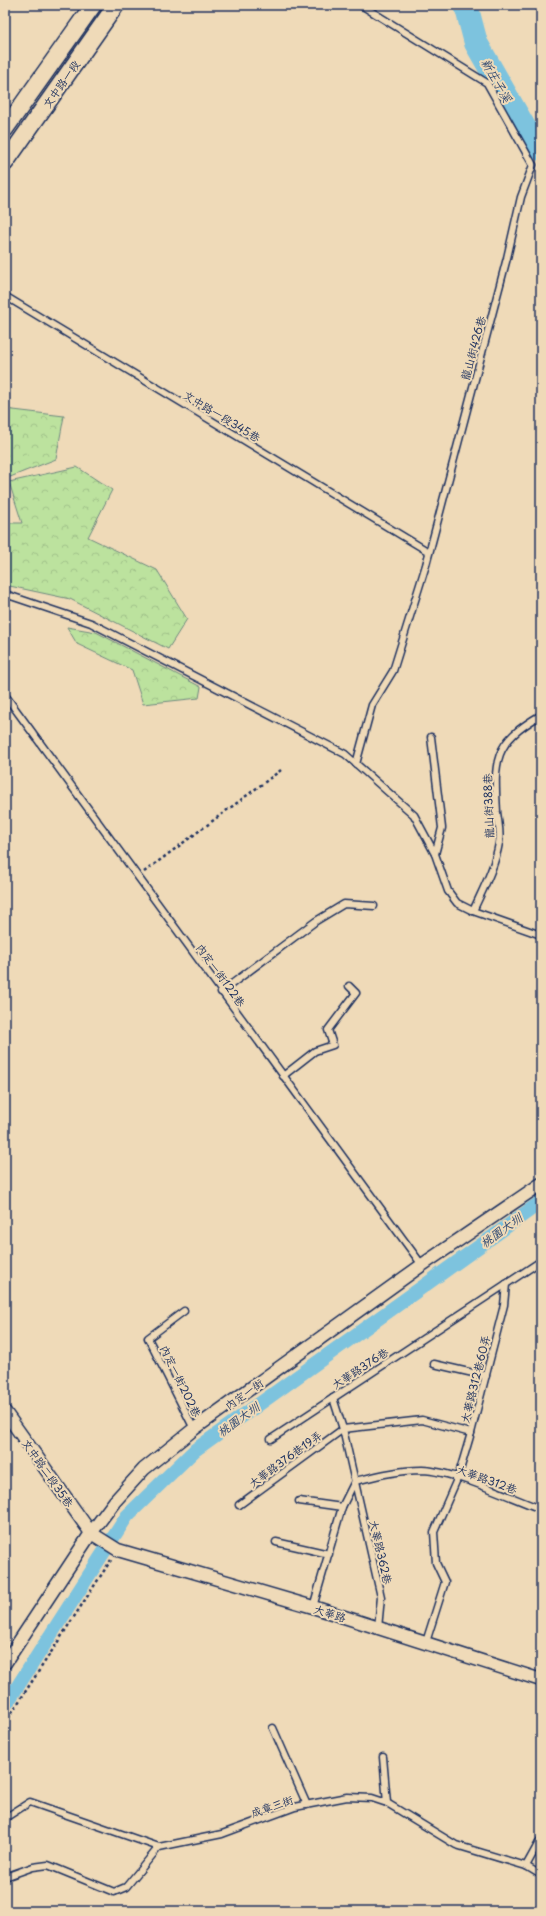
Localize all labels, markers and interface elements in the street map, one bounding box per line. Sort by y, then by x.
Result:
water label: 新庄子溪 [477,55,517,106]
street label: 文中路一段 [38,57,84,111]
street label: 龍山街426巷 [456,314,490,382]
street label: 文中路一段345巷 [180,386,264,446]
street label: 龍山街388巷 [478,773,498,839]
street label: 內定一街122巷 [192,940,250,1010]
water label: 桃園大圳 [476,1207,527,1251]
street label: 大華路312巷60弄 [456,1333,494,1425]
street label: 內定一街202巷 [156,1342,206,1420]
street label: 大華路376巷 [328,1343,392,1393]
street label: 內定一街 [221,1374,268,1414]
water label: 桃園大圳 [213,1396,264,1440]
street label: 大華路376巷19弄 [245,1427,325,1491]
street label: 文中路二段35巷 [18,1435,78,1511]
street label: 大華路312巷 [454,1460,520,1498]
street label: 大華路362巷 [365,1518,397,1586]
street label: 大華路 [312,1600,348,1626]
street label: 成章三街 [248,1790,297,1821]

